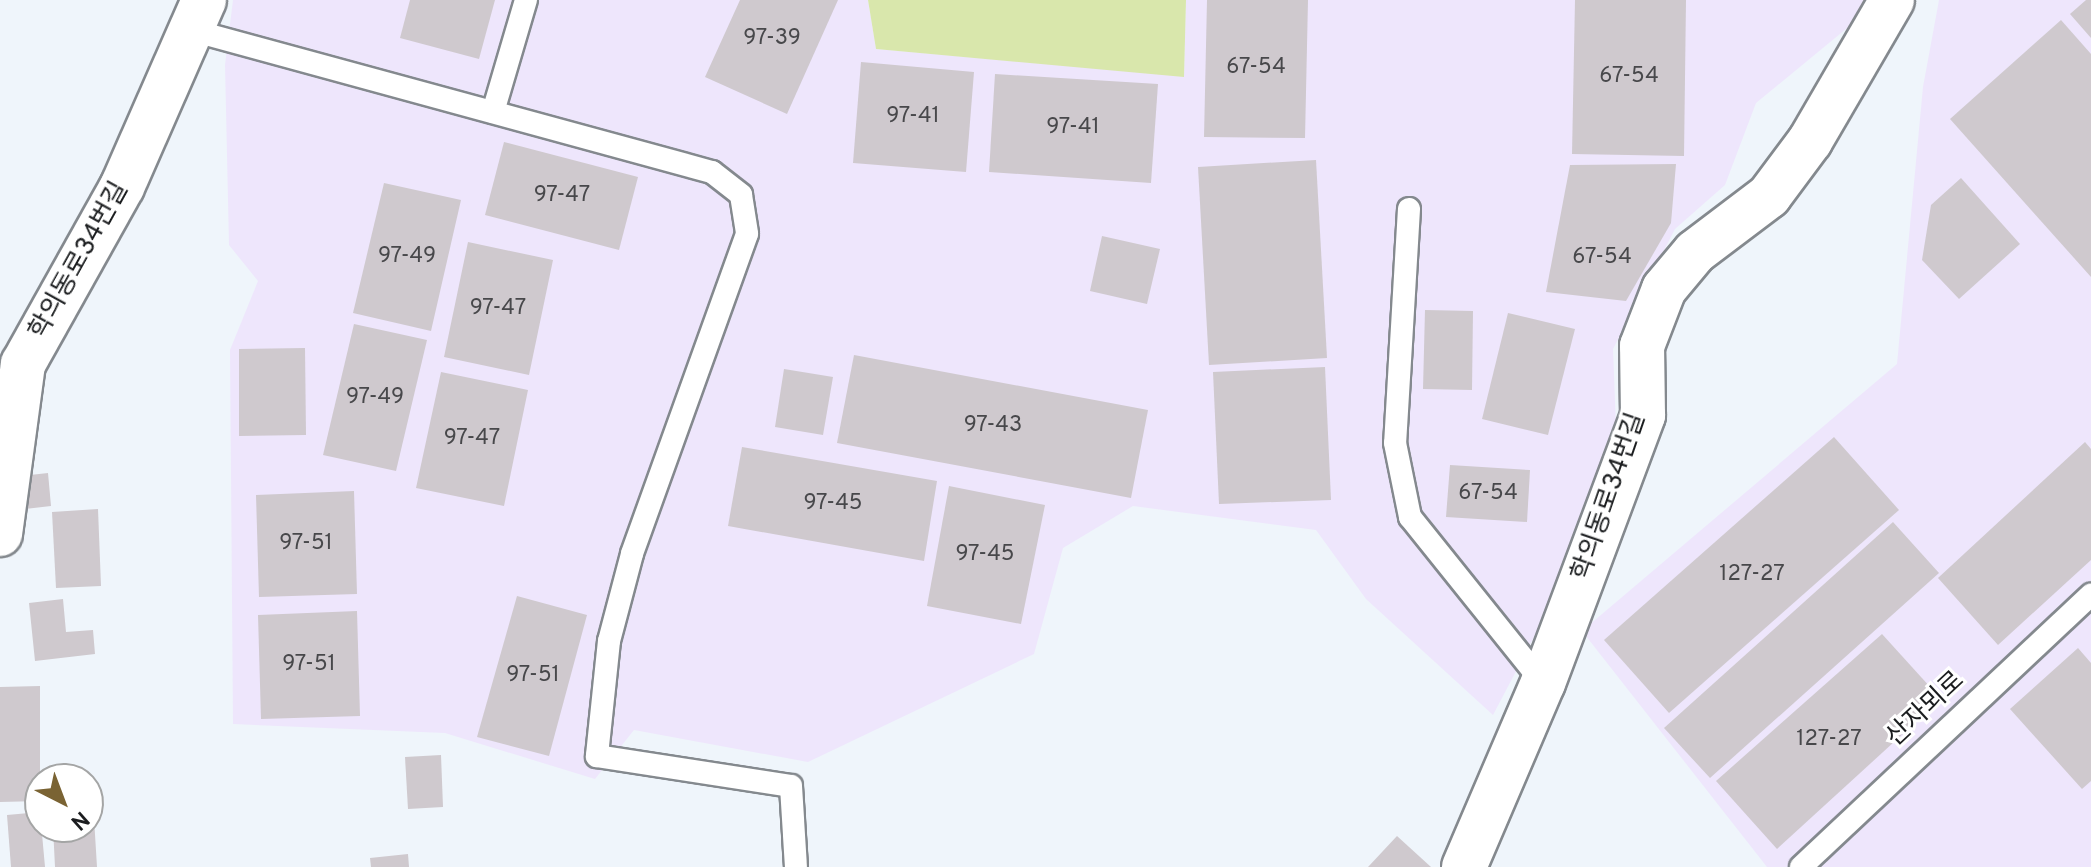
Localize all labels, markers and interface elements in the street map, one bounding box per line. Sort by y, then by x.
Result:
house number: 97-39 [743,26,801,52]
house number: 67-54 [1226,55,1286,81]
house number: 67-54 [1599,64,1659,90]
house number: 97-41 [886,104,940,130]
house number: 97-41 [1046,115,1100,141]
street label: 학의동로34번길 [24,177,136,345]
house number: 97-47 [534,183,590,209]
house number: 97-49 [378,244,436,270]
house number: 67-54 [1572,245,1632,271]
house number: 97-47 [470,296,526,322]
house number: 97-49 [346,385,404,411]
street label: 학의동로34번길 [1567,409,1653,585]
house number: 97-43 [964,413,1022,439]
house number: 97-47 [444,426,500,452]
house number: 67-54 [1458,481,1518,507]
house number: 97-45 [804,491,862,517]
house number: 97-51 [279,531,333,557]
house number: 97-45 [956,542,1014,568]
house number: 127-27 [1719,562,1785,588]
house number: 97-51 [282,652,336,678]
house number: 97-51 [506,663,560,689]
street label: 산자뫼로 [1880,666,1972,754]
house number: 127-27 [1796,727,1862,753]
north arrow [24,763,104,843]
text: N [64,804,94,835]

